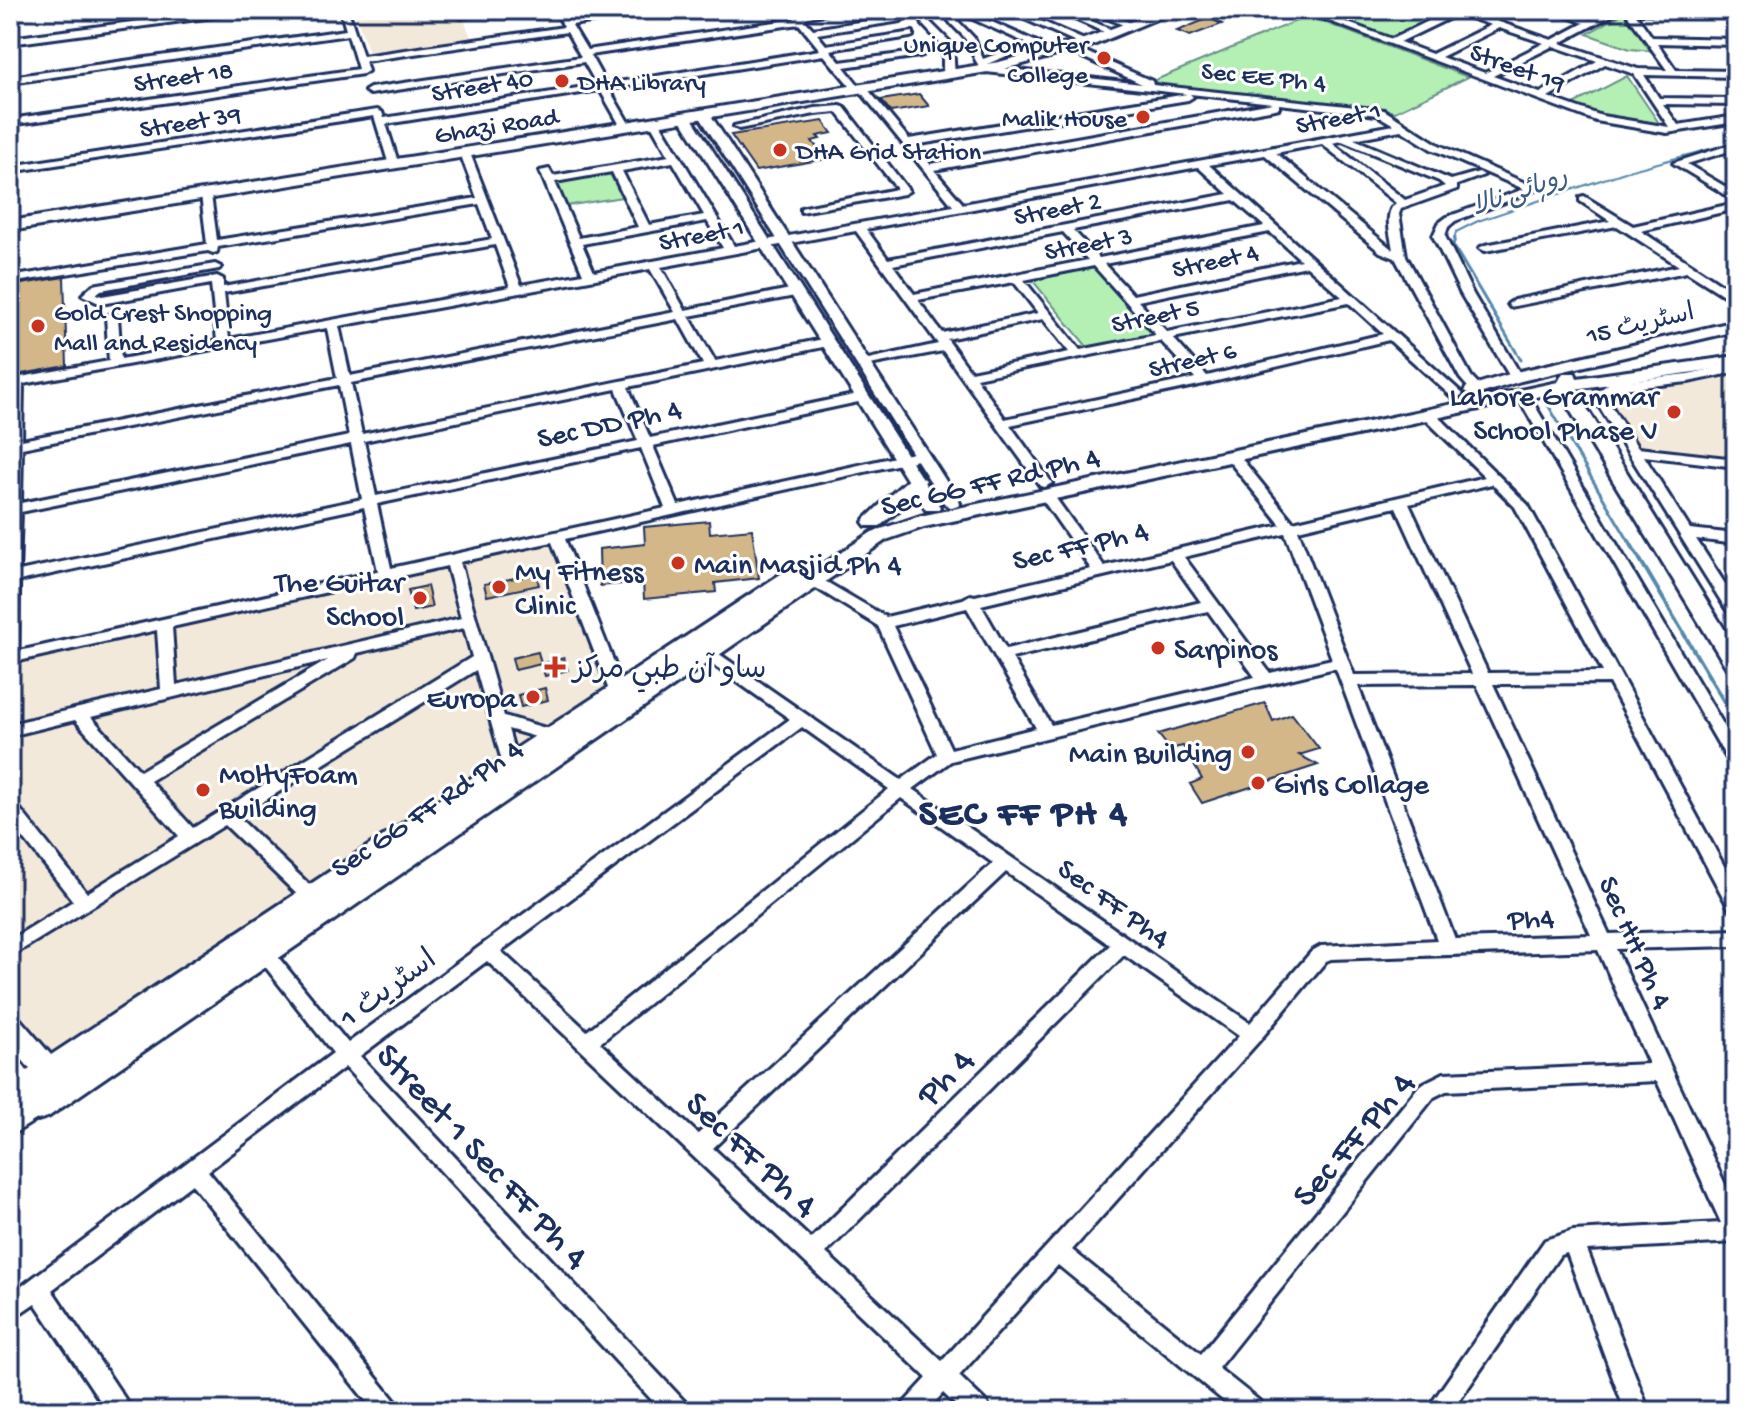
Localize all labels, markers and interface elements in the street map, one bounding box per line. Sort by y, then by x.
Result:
place label: Unique Computer College [903,32,1091,93]
street label: Street 19 [1465,39,1568,102]
marker: Unique Computer College [1095,49,1113,67]
street label: Street 18 [132,57,235,102]
street label: Sec EE Ph 4 [1199,57,1328,101]
street label: Street 40 [430,65,536,112]
place label: DHA Library [576,70,706,101]
marker: DHA Library [553,72,571,90]
street label: Street 1 [1294,97,1384,144]
street label: Street 39 [138,101,244,148]
street label: Ghazi Road [433,103,563,154]
place label: Malik House [1002,106,1128,137]
marker: Malik House [1134,108,1152,126]
place label: DHA Grid Station [794,139,982,170]
marker: DHA Grid Station [771,141,789,159]
water label: روہائی نالا [1468,162,1572,225]
street label: Street 2 [1012,188,1104,235]
street label: Street 1 [657,214,747,261]
street label: Street 3 [1042,223,1135,270]
street label: Street 4 [1170,239,1262,288]
street label: Street 5 [1109,294,1203,343]
street label: اسٹریٹ 15 [1583,299,1698,354]
place label: Gold Crest Shopping Mall and Residency [54,300,272,361]
marker: Gold Crest Shopping Mall and Residency [29,317,47,335]
street label: Street 6 [1146,337,1240,387]
place label: Lahore Grammar School Phase V [1449,382,1660,451]
street label: Sec DD Ph 4 [534,394,685,459]
marker: Lahore Grammar School Phase V [1665,403,1683,421]
street label: Sec GG FF Rd Ph 4 [878,442,1104,527]
street label: Sec FF Ph 4 [1010,516,1152,581]
place label: Main Masjid Ph 4 [694,550,902,585]
marker: Main Masjid Ph 4 [669,554,687,572]
place label: My Fitness Clinic [515,557,645,626]
place label: The Guitar School [273,568,406,637]
marker: My Fitness Clinic [490,578,508,596]
marker: The Guitar School [411,589,429,607]
place label: Sarpinos [1174,635,1278,670]
marker: Sarpinos [1149,639,1167,657]
place label: ساو آن طبي مرکز [570,652,767,693]
marker: ساو آن طبي مرکز [544,656,566,678]
place label: Europa [427,684,518,719]
marker: Europa [524,688,542,706]
street label: Sec GG FF Rd Ph 4 [326,734,531,888]
place label: Main Building [1069,739,1232,774]
marker: Main Building [1239,743,1257,761]
place label: MoltyFoam Building [218,760,358,829]
place label: Girls Collage [1274,770,1430,805]
marker: Girls Collage [1249,774,1267,792]
marker: MoltyFoam Building [194,781,212,799]
district label: SEC FF PH 4 [919,794,1129,838]
street label: Sec FF Ph4 [1049,853,1176,958]
street label: Sec HH Ph 4 [1588,872,1678,1016]
street label: Ph4 [1506,903,1555,940]
street label: اسٹریٹ 1 [334,944,445,1038]
street label: Street 1 Sec FF Ph 4 [364,1036,596,1281]
street label: Ph 4 [909,1041,986,1118]
street label: Sec FF Ph 4 [1285,1064,1427,1218]
street label: Sec FF Ph 4 [674,1084,825,1229]

